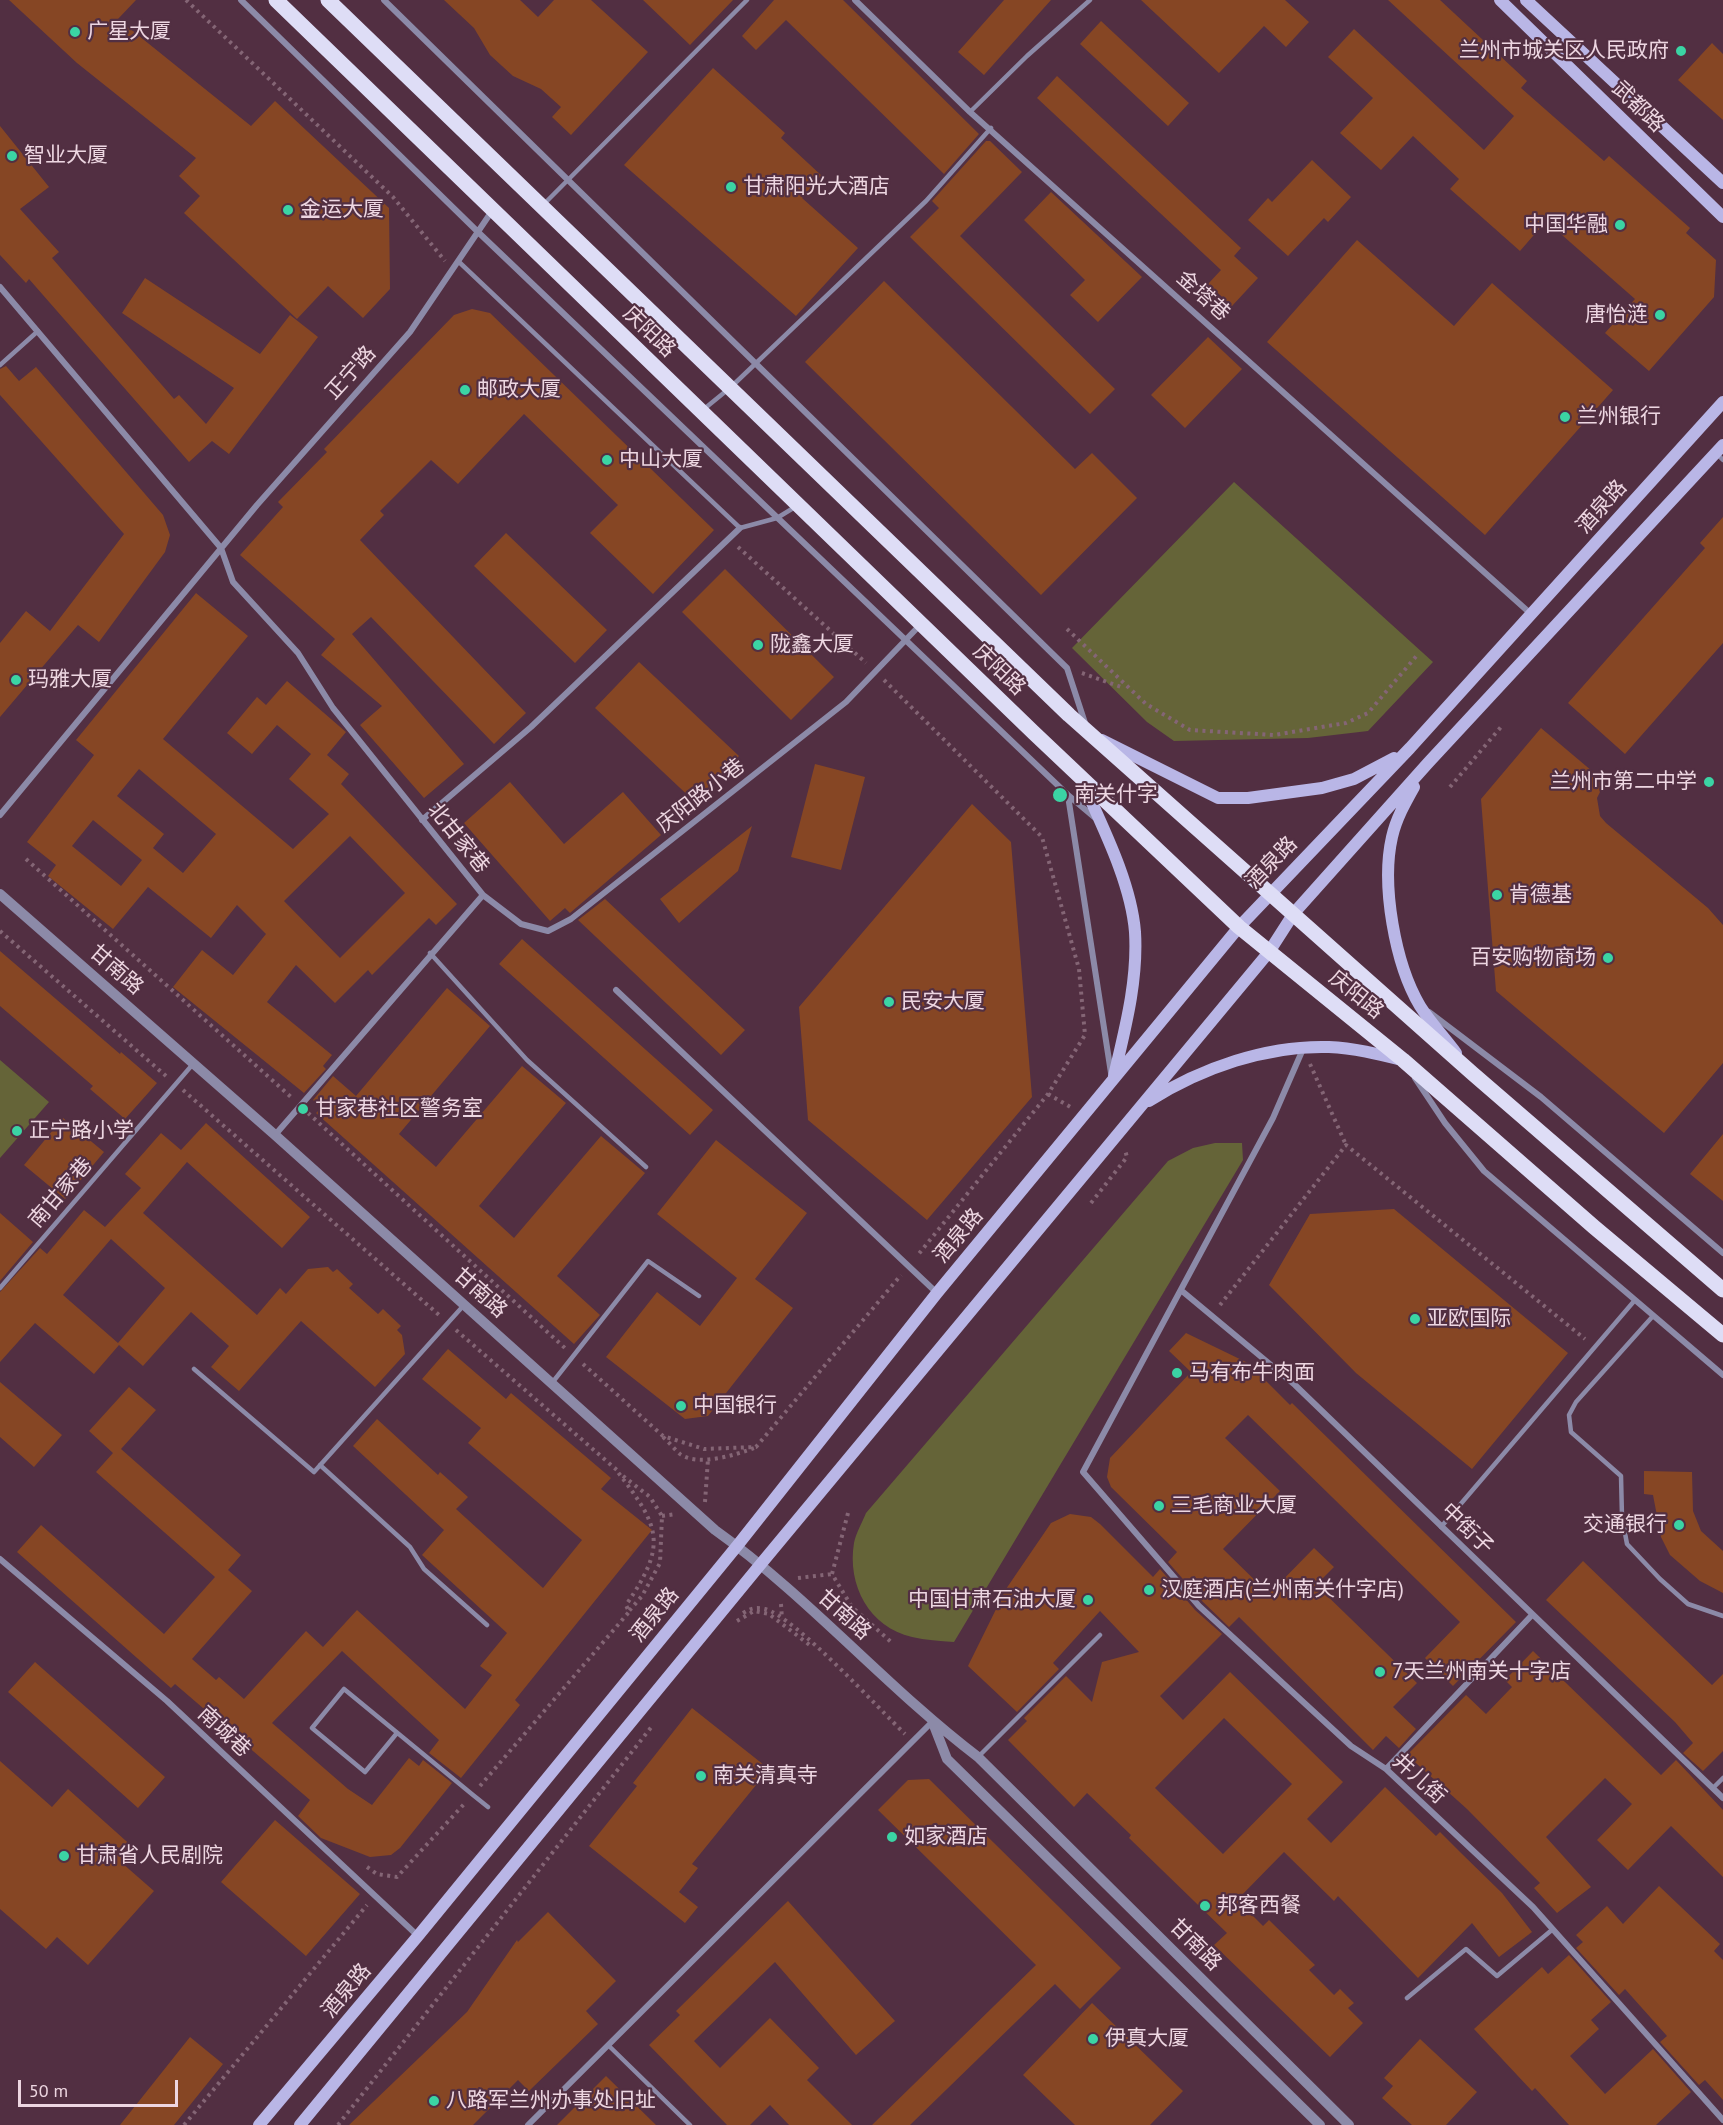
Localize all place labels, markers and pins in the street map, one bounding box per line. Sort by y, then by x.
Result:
place label: 广星大厦 [87,19,171,45]
marker: 广星大厦 [68,25,82,39]
place label: 兰州市城关区人民政府 [1459,38,1669,64]
marker: 兰州市城关区人民政府 [1674,44,1688,58]
place label: 智业大厦 [24,143,108,169]
marker: 智业大厦 [5,149,19,163]
place label: 甘肃阳光大酒店 [743,174,890,200]
marker: 甘肃阳光大酒店 [724,180,738,194]
place label: 金运大厦 [300,197,384,223]
marker: 金运大厦 [281,203,295,217]
place label: 中国华融 [1524,212,1608,238]
marker: 中国华融 [1613,218,1627,232]
place label: 唐怡涟 [1585,302,1648,328]
marker: 唐怡涟 [1653,308,1667,322]
place label: 邮政大厦 [477,377,561,403]
marker: 邮政大厦 [458,383,472,397]
place label: 兰州银行 [1577,404,1661,430]
marker: 兰州银行 [1558,410,1572,424]
place label: 中山大厦 [619,447,703,473]
marker: 中山大厦 [600,453,614,467]
place label: 陇鑫大厦 [770,632,854,658]
marker: 陇鑫大厦 [751,638,765,652]
place label: 玛雅大厦 [28,667,112,693]
marker: 玛雅大厦 [9,673,23,687]
place label: 兰州市第二中学 [1550,769,1697,795]
marker: 兰州市第二中学 [1702,775,1716,789]
place label: 南关什字 [1074,782,1158,808]
marker: 南关什字 [1051,786,1069,804]
place label: 肯德基 [1509,882,1572,908]
marker: 肯德基 [1490,888,1504,902]
place label: 百安购物商场 [1470,945,1596,971]
marker: 百安购物商场 [1601,951,1615,965]
place label: 民安大厦 [901,989,985,1015]
marker: 民安大厦 [882,995,896,1009]
place label: 甘家巷社区警务室 [315,1096,483,1122]
marker: 甘家巷社区警务室 [296,1102,310,1116]
place label: 正宁路小学 [29,1118,134,1144]
marker: 正宁路小学 [10,1124,24,1138]
place label: 亚欧国际 [1427,1306,1511,1332]
marker: 亚欧国际 [1408,1312,1422,1326]
place label: 马有布牛肉面 [1189,1360,1315,1386]
marker: 马有布牛肉面 [1170,1366,1184,1380]
place label: 中国银行 [693,1393,777,1419]
marker: 中国银行 [674,1399,688,1413]
place label: 三毛商业大厦 [1171,1493,1297,1519]
marker: 三毛商业大厦 [1152,1499,1166,1513]
place label: 交通银行 [1583,1512,1667,1538]
marker: 交通银行 [1672,1518,1686,1532]
place label: 汉庭酒店(兰州南关什字店) [1161,1577,1404,1603]
marker: 汉庭酒店(兰州南关什字店) [1142,1583,1156,1597]
place label: 中国甘肃石油大厦 [908,1587,1076,1613]
marker: 中国甘肃石油大厦 [1081,1593,1095,1607]
place label: 7天兰州南关十字店 [1392,1659,1571,1685]
marker: 7天兰州南关十字店 [1373,1665,1387,1679]
place label: 南关清真寺 [713,1763,818,1789]
marker: 南关清真寺 [694,1769,708,1783]
place label: 如家酒店 [904,1824,988,1850]
marker: 如家酒店 [885,1830,899,1844]
place label: 甘肃省人民剧院 [76,1843,223,1869]
marker: 甘肃省人民剧院 [57,1849,71,1863]
place label: 邦客西餐 [1217,1893,1301,1919]
marker: 邦客西餐 [1198,1899,1212,1913]
place label: 伊真大厦 [1105,2026,1189,2052]
marker: 伊真大厦 [1086,2032,1100,2046]
place label: 八路军兰州办事处旧址 [446,2088,656,2114]
marker: 八路军兰州办事处旧址 [427,2094,441,2108]

